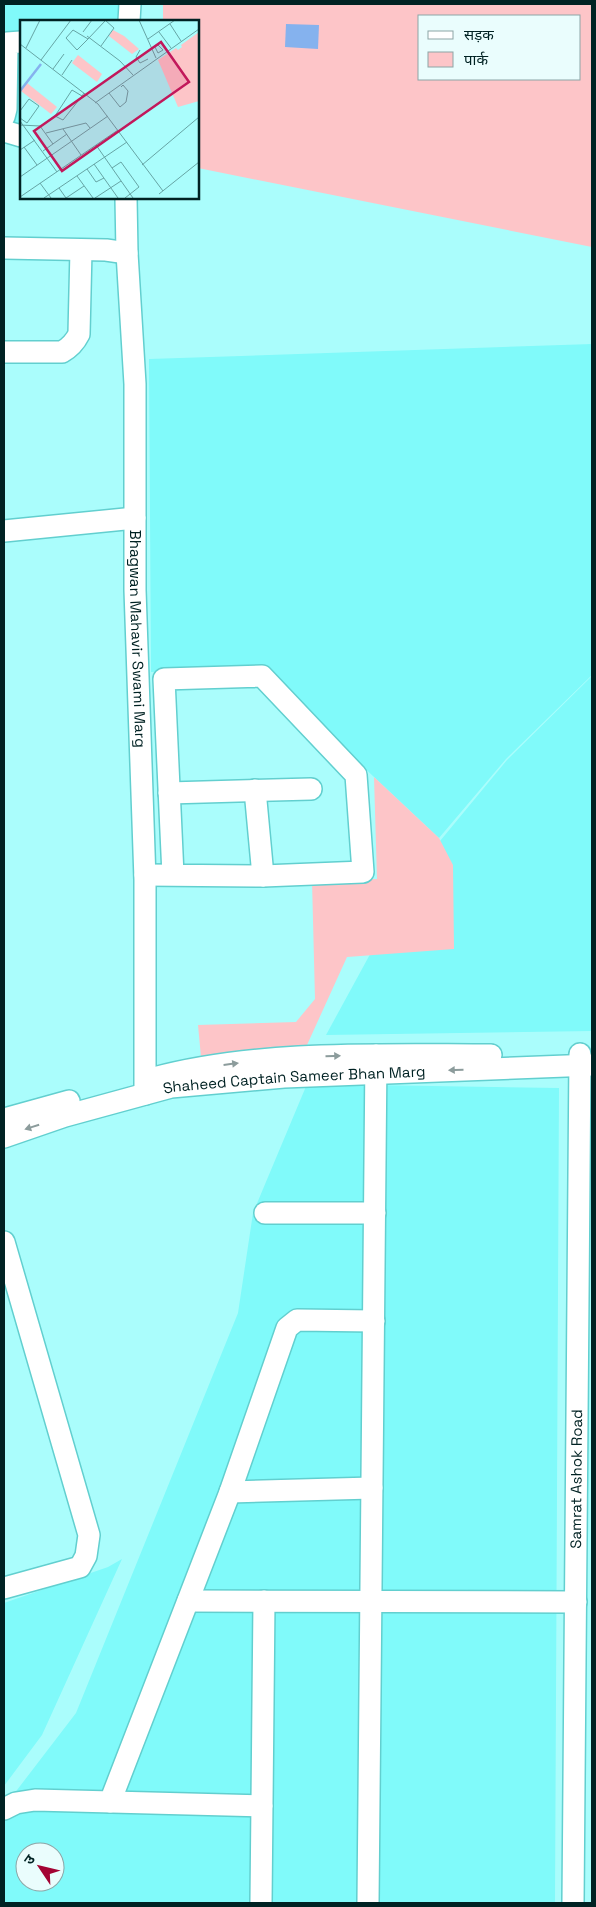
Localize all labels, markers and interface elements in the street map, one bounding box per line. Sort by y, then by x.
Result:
legend [418,15,581,80]
inset map [20,20,199,199]
text: सड़क [464,25,494,44]
text: पार्क [464,50,488,69]
street label: Bhagwan Mahavir Swami Marg [126,530,150,748]
one-way arrow [326,1052,342,1060]
one-way arrow [223,1060,239,1068]
street label: Shaheed Captain Sameer Bhan Marg [161,1061,426,1098]
one-way arrow [448,1066,464,1074]
one-way arrow [24,1124,39,1132]
street label: Samrat Ashok Road [566,1409,586,1549]
north arrow [15,1842,65,1892]
text: उ [20,1850,40,1868]

